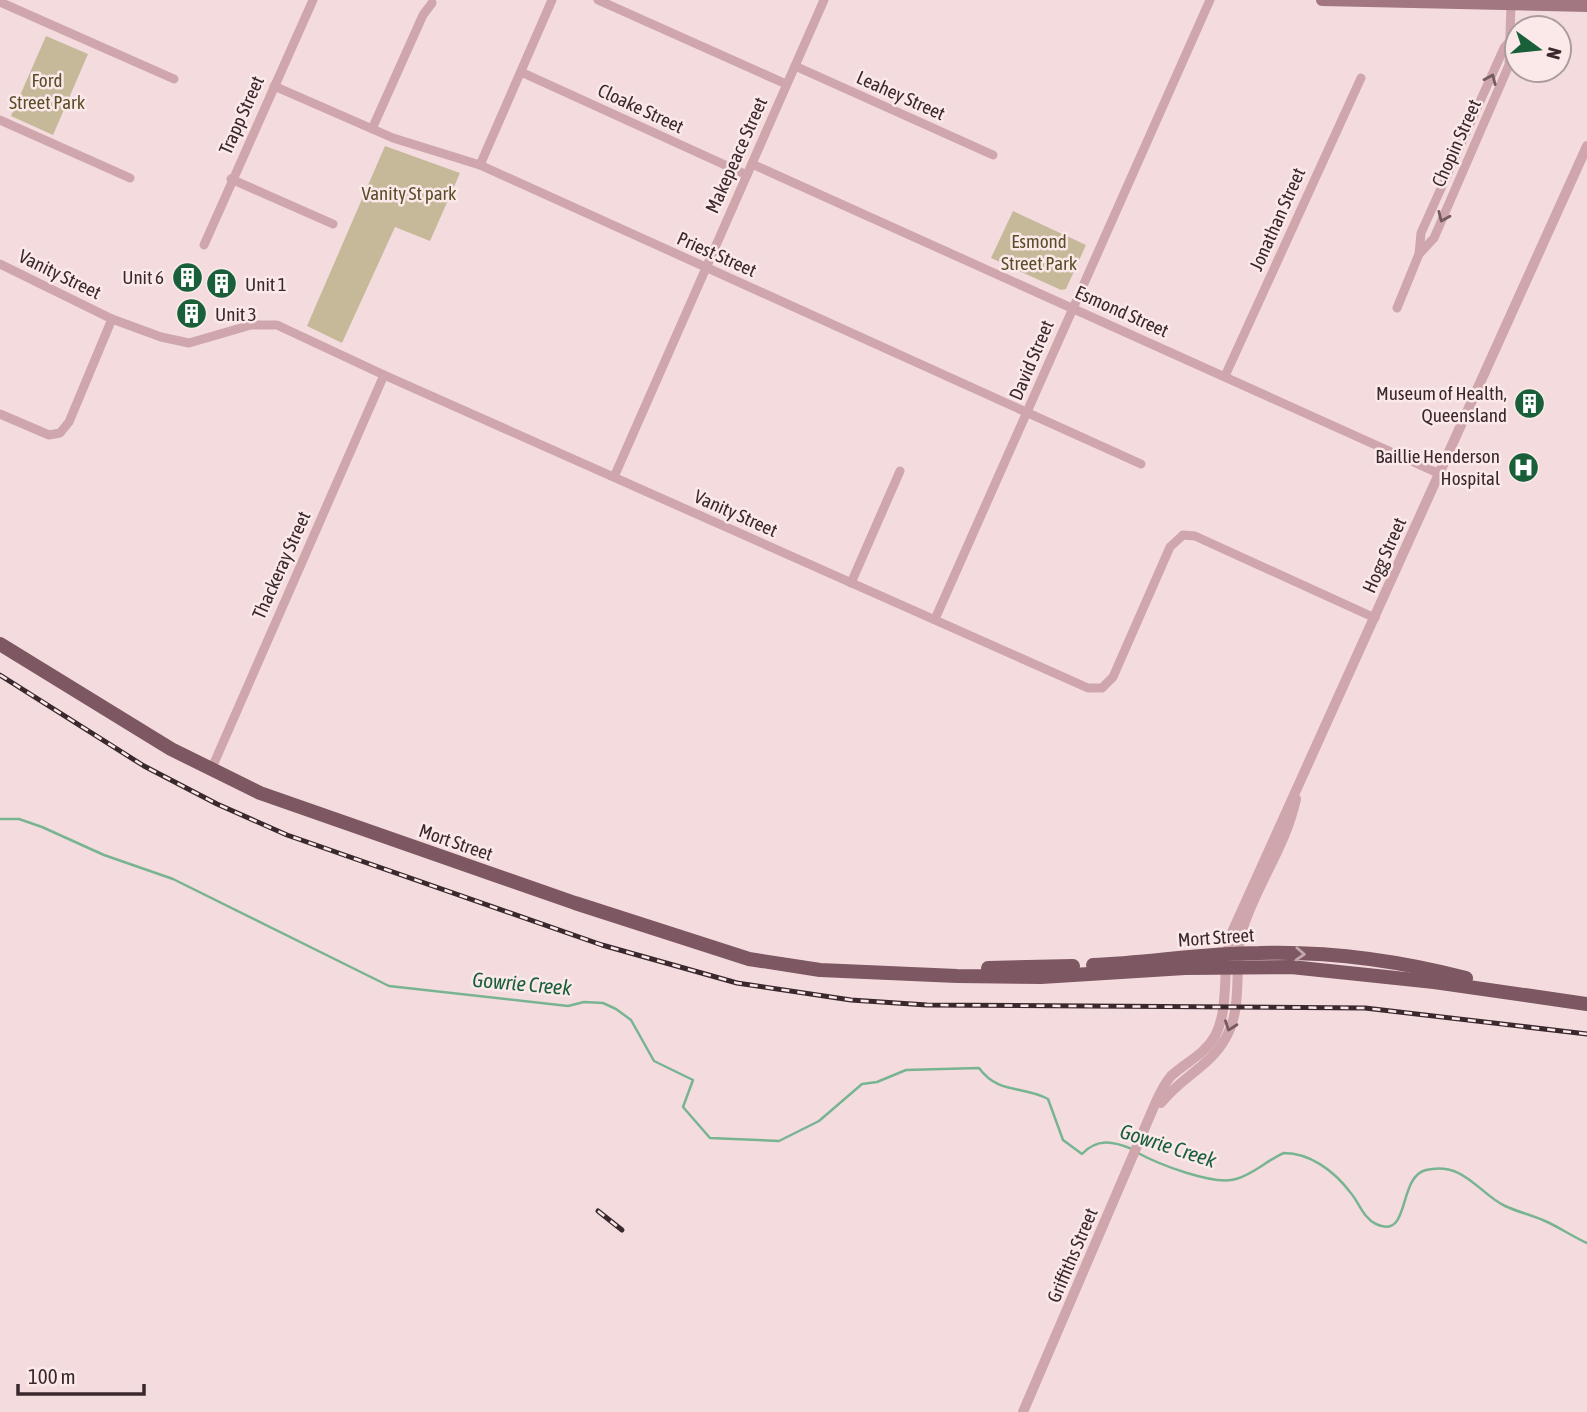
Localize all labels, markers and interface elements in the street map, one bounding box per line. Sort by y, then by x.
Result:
north arrow [1503,14,1573,84]
text: N [1542,45,1566,62]
street label: Leahey Street [853,66,949,124]
park label: Ford Street Park [9,69,86,113]
street label: Trapp Street [214,72,268,158]
one-way arrow [1483,73,1497,86]
street label: Cloake Street [595,79,687,137]
street label: Makepeace Street [701,94,771,216]
street label: Chopin Street [1427,96,1485,190]
street label: Jonathan Street [1245,164,1309,274]
park label: Vanity St park [362,182,457,204]
one-way arrow [1437,211,1451,223]
street label: Priest Street [674,227,760,281]
park label: Esmond Street Park [1001,230,1078,274]
street label: Vanity Street [15,245,105,303]
building icon: Unit 6 [170,260,204,294]
place label: Unit 6 [122,266,164,288]
building icon: Unit 1 [205,267,239,301]
place label: Unit 1 [245,273,287,295]
street label: Esmond Street [1072,281,1172,341]
building icon: Unit 3 [175,297,209,331]
place label: Unit 3 [215,303,257,325]
street label: David Street [1004,317,1058,403]
place label: Museum of Health, Queensland [1376,382,1507,426]
building icon: Museum of Health, Queensland [1513,387,1547,421]
place label: Baillie Henderson Hospital [1375,445,1500,489]
hospital icon: Baillie Henderson Hospital [1506,450,1540,484]
street label: Vanity Street [691,485,781,541]
street label: Thackeray Street [247,508,315,622]
street label: Hogg Street [1358,514,1410,596]
street label: Mort Street [416,819,496,865]
street label: Mort Street [1177,923,1255,951]
one-way arrow [1295,946,1306,961]
water label: Gowrie Creek [471,967,574,999]
one-way arrow [1224,1020,1238,1032]
water label: Gowrie Creek [1117,1118,1220,1172]
street label: Griffiths Street [1042,1204,1102,1306]
scale bar [18,1352,144,1396]
text: 100 m [28,1364,76,1388]

